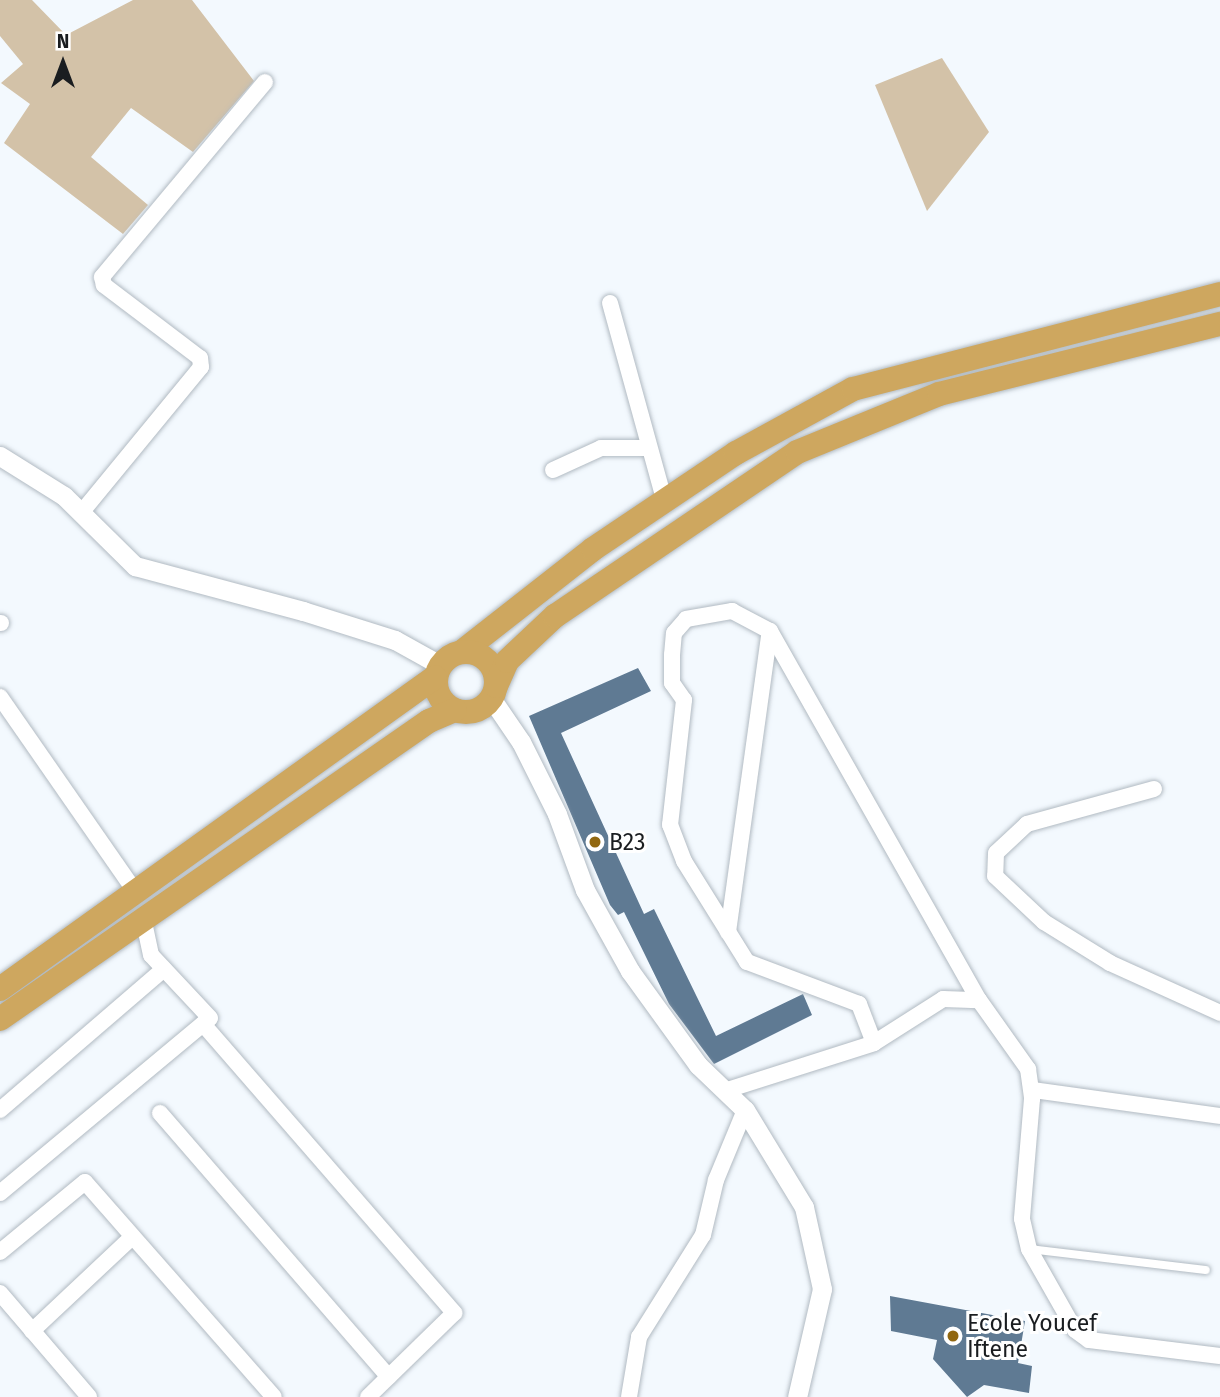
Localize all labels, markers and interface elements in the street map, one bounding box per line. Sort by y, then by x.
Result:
north arrow [28,28,98,98]
text: N [57,30,69,53]
place label: B23 [609,828,645,856]
marker: B23 [587,834,603,850]
place label: Ecole Youcef Iftene [967,1309,1097,1363]
marker: Ecole Youcef Iftene [945,1328,961,1344]

